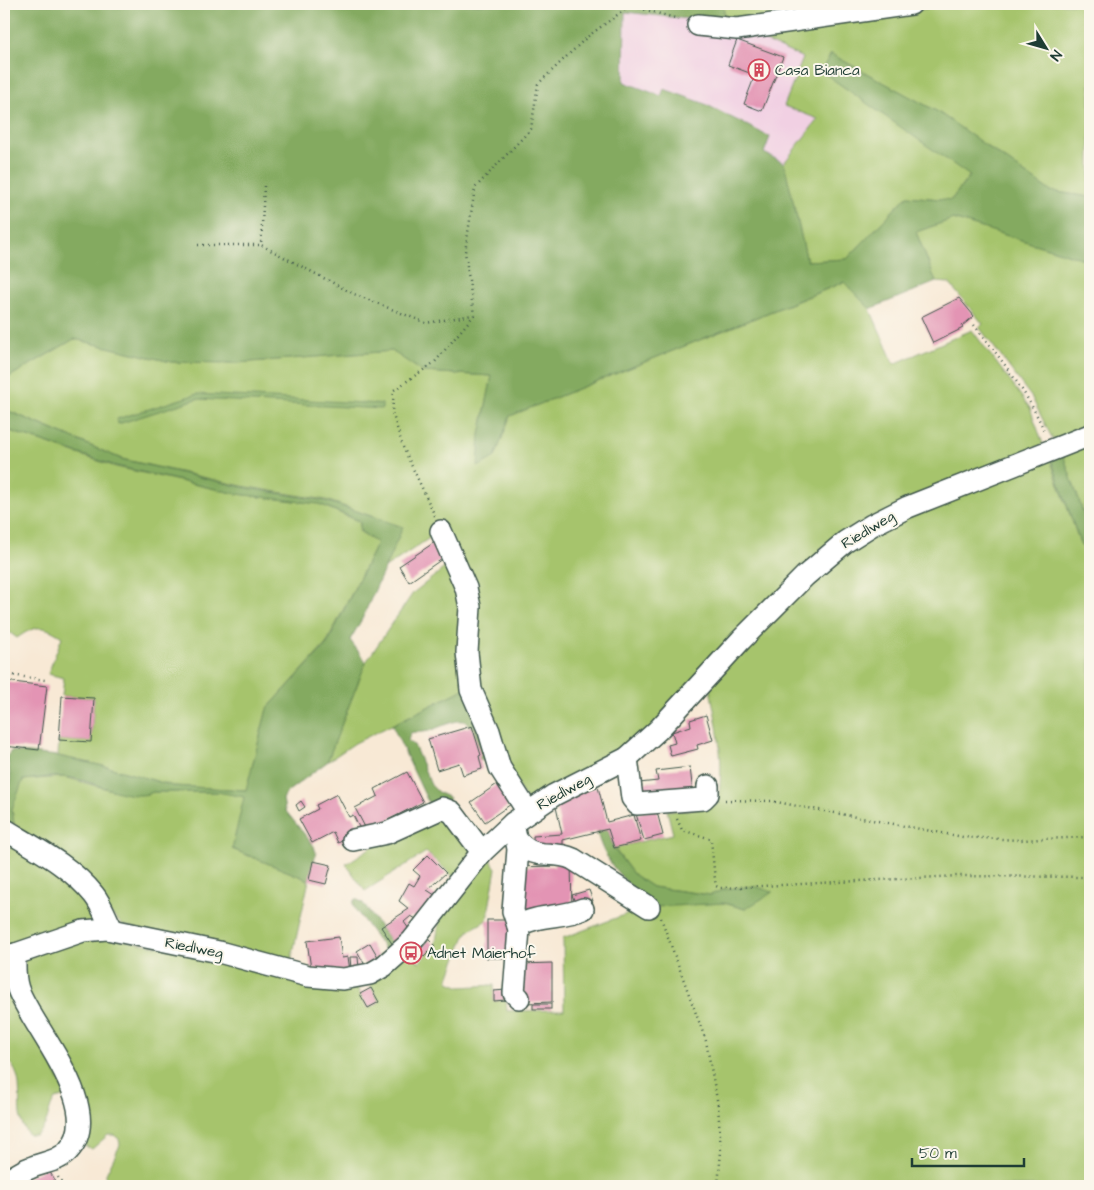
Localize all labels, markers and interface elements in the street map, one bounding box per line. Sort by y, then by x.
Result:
north arrow [1022,22,1072,72]
text: N [1045,46,1066,65]
building icon: Casa Bianca [747,58,771,82]
place label: Casa Bianca [775,60,860,81]
street label: Riedlweg [837,506,899,555]
street label: Riedlweg [533,768,596,816]
street label: Riedlweg [163,932,225,965]
bus stop icon: Adnet Maierhof [399,941,423,965]
place label: Adnet Maierhof [427,943,536,964]
scale bar [912,1135,1024,1167]
text: 50 m [919,1143,957,1164]

